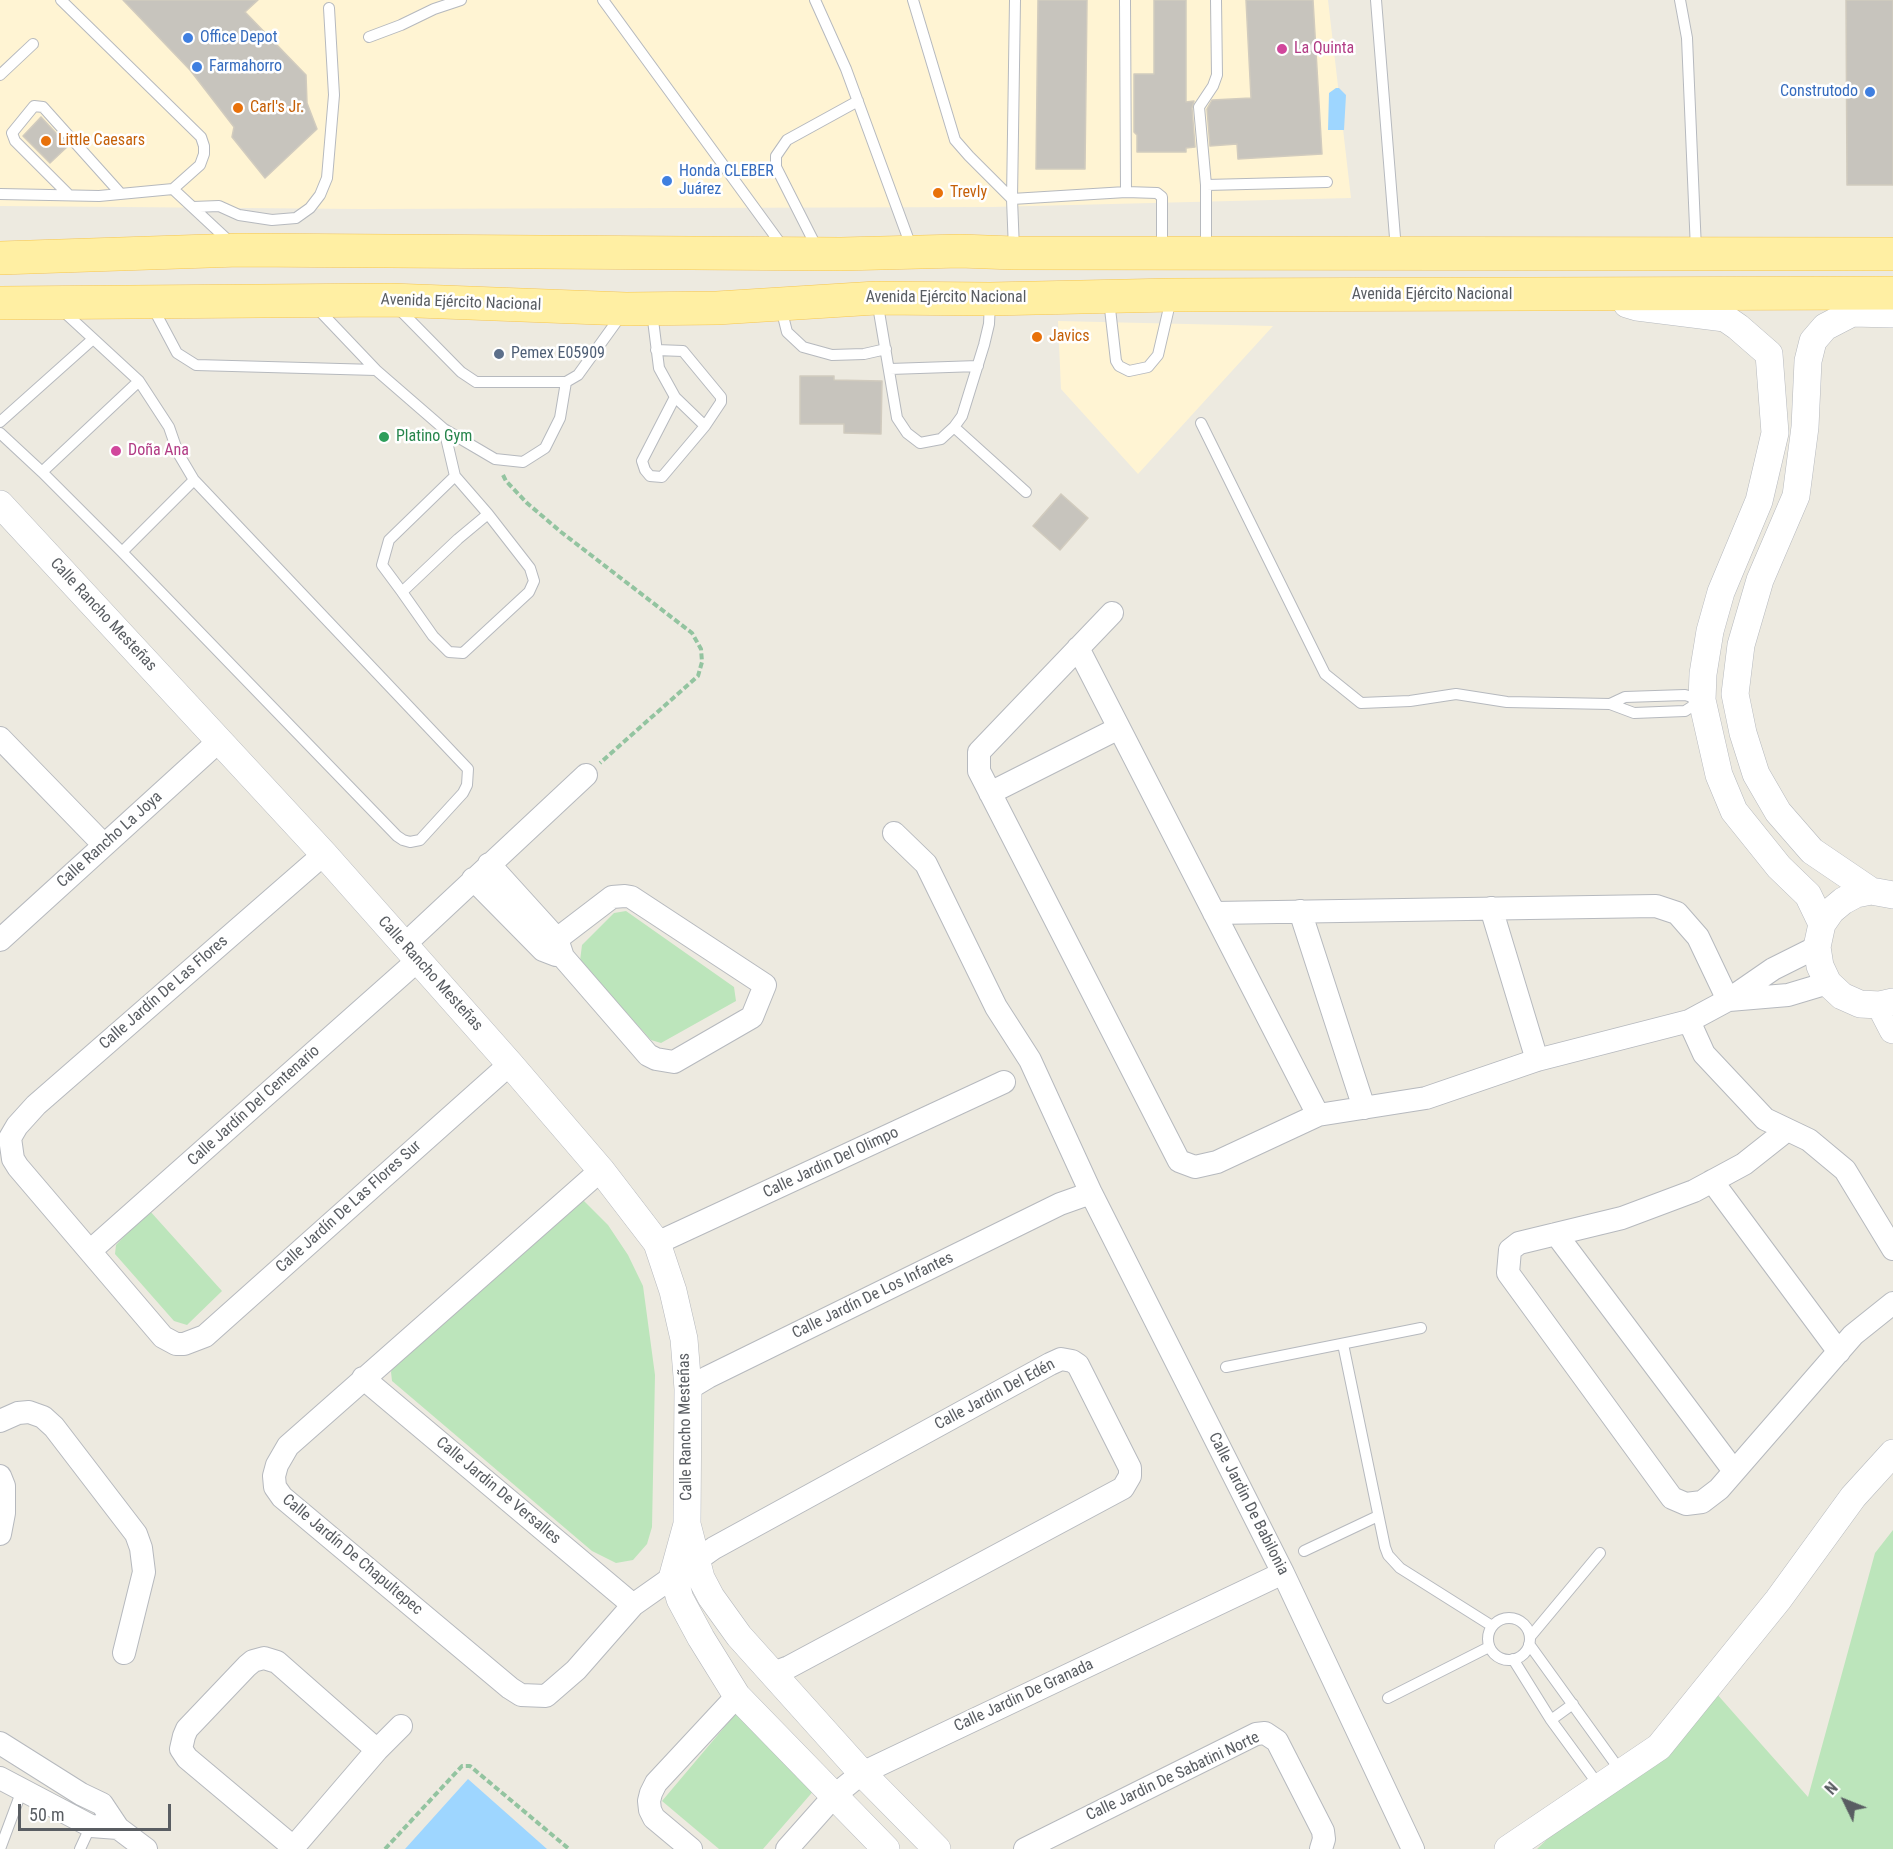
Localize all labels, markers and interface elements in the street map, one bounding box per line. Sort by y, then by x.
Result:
place label: Office Depot [200,28,277,48]
marker: Office Depot [181,31,195,45]
place label: La Quinta [1294,39,1354,59]
marker: La Quinta [1275,42,1289,56]
place label: Farmahorro [209,57,282,77]
marker: Farmahorro [190,60,204,74]
place label: Construtodo [1780,82,1858,102]
marker: Construtodo [1863,85,1877,99]
place label: Carl's Jr. [250,98,304,118]
marker: Carl's Jr. [231,101,245,115]
place label: Little Caesars [58,131,145,151]
marker: Little Caesars [39,134,53,148]
place label: Honda CLEBER Juárez [679,162,774,200]
marker: Honda CLEBER Juárez [660,174,674,188]
place label: Trevly [950,183,987,203]
marker: Trevly [931,186,945,200]
street label: Avenida Ejército Nacional [1352,285,1512,305]
street label: Avenida Ejército Nacional [866,288,1026,308]
street label: Avenida Ejército Nacional [380,291,542,315]
place label: Javics [1049,327,1089,347]
marker: Javics [1030,330,1044,344]
place label: Pemex E05909 [511,344,605,364]
marker: Pemex E05909 [492,347,506,361]
place label: Platino Gym [396,427,472,447]
marker: Platino Gym [377,430,391,444]
place label: Doña Ana [128,441,189,461]
marker: Doña Ana [109,444,123,458]
street label: Calle Rancho Mesteñas [46,554,160,676]
street label: Calle Rancho La Joya [53,788,167,892]
street label: Calle Rancho Mesteñas [373,913,487,1035]
street label: Calle Jardín De Las Flores [96,932,232,1054]
street label: Calle Jardín Del Centenario [184,1042,324,1170]
street label: Calle Jardin Del Olimpo [760,1123,902,1203]
street label: Calle Jardín De Las Flores Sur [273,1137,425,1277]
street label: Calle Jardín De Los Infantes [789,1249,957,1343]
street label: Calle Rancho Mesteñas [675,1353,697,1501]
street label: Calle Jardin Del Edén [932,1355,1058,1435]
street label: Calle Jardin De Babilonia [1204,1429,1292,1579]
street label: Calle Jardin De Versalles [432,1433,564,1549]
street label: Calle Jardín De Chapultepec [278,1491,426,1619]
street label: Calle Jardin De Granada [951,1655,1097,1737]
street label: Calle Jardin De Sabatini Norte [1083,1728,1263,1826]
north arrow [1815,1771,1875,1831]
text: N [1821,1778,1842,1798]
scale bar [21,1792,174,1830]
text: 50 m [29,1804,64,1825]

